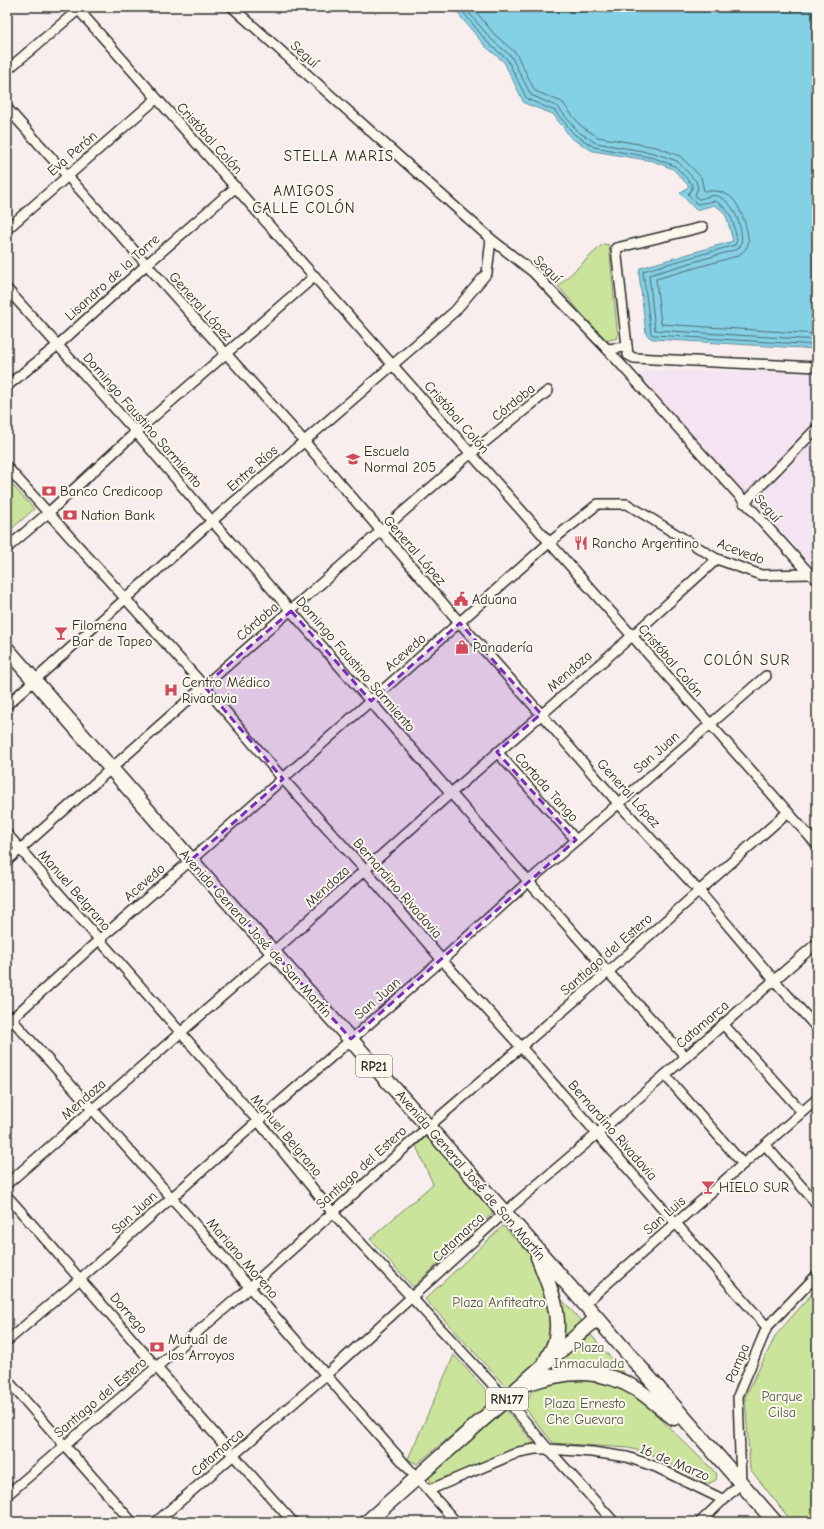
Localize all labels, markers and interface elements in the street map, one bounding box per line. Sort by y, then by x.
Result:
street label: Seguí [287,37,323,72]
street label: Cristóbal Colón [173,99,246,178]
street label: Eva Perón [44,127,101,180]
district label: STELLA MARIS [284,147,394,165]
district label: AMIGOS CALLE COLÓN [252,182,356,217]
street label: Lisandro de la Torre [62,231,163,324]
street label: Seguí [530,252,566,287]
street label: General López [165,268,236,344]
street label: Domingo Faustino Sarmiento [79,349,206,491]
street label: Cristóbal Colón [420,377,493,457]
street label: Córdoba [488,380,538,425]
street label: Entre Ríos [223,442,281,495]
place label: Escuela Normal 205 [364,443,436,476]
school or university icon: Escuela Normal 205 [345,451,361,467]
bank icon: Banco Credicoop [41,483,57,499]
place label: Banco Credicoop [60,483,163,500]
street label: Seguí [750,491,785,527]
bank icon: Nation Bank [62,507,78,523]
place label: Nation Bank [81,507,155,524]
street label: General López [380,512,449,589]
restaurant icon: Rancho Argentino [573,535,589,551]
place label: Rancho Argentino [592,535,699,552]
street label: Acevedo [715,535,767,568]
public building icon: Aduana [453,591,469,607]
place label: Aduana [472,591,517,608]
street label: Domingo Faustino Sarmiento [292,593,419,735]
street label: Córdoba [233,598,282,644]
place label: Filomena Bar de Tapeo [72,617,152,650]
street label: Cristóbal Colón [634,620,707,700]
bar icon: Filomena Bar de Tapeo [53,625,69,641]
street label: Acevedo [381,630,430,675]
shop icon: Panadería [454,639,470,655]
place label: Panadería [473,639,533,656]
street label: Mendoza [543,647,595,695]
district label: COLÓN SUR [703,650,791,669]
place label: Centro Médico Rivadavia [182,674,270,707]
hospital icon: Centro Médico Rivadavia [163,682,179,698]
street label: San Juan [630,728,683,777]
street label: Cortada Tango [511,749,582,826]
street label: General López [593,755,664,831]
street label: Bernardino Rivadavia [350,835,446,942]
street label: Manuel Belgrano [35,846,115,935]
street label: Avenida General José de San Martín [176,846,336,1021]
street label: Acevedo [120,860,169,905]
street label: Mendoza [302,862,353,911]
street label: Santiago del Estero [557,910,656,999]
street label: San Juan [351,974,404,1023]
street label: Catamarca [672,997,732,1052]
road number: RP21 [356,1055,392,1077]
street label: Mendoza [57,1075,109,1123]
street label: Bernardino Rivadavia [565,1077,661,1184]
street label: Avenida General José de San Martín [392,1087,549,1264]
street label: Manuel Belgrano [247,1091,326,1180]
street label: Santiago del Estero [312,1122,410,1213]
bar icon: HIELO SUR [700,1179,716,1195]
place label: HIELO SUR [719,1179,789,1196]
street label: San Juan [108,1187,161,1237]
street label: San Luis [640,1192,689,1238]
street label: Catamarca [429,1209,488,1266]
street label: Mariano Moreno [203,1215,282,1302]
street label: Dorrego [106,1289,151,1337]
park label: Plaza Anfiteatro [452,1294,546,1311]
place label: Mutual de los Arroyos [168,1331,235,1364]
bank icon: Mutual de los Arroyos [149,1339,165,1355]
park label: Plaza Inmaculada [554,1339,624,1372]
street label: Pampa [722,1341,753,1385]
street label: Santiago del Estero [50,1353,150,1441]
road number: RN177 [486,1388,528,1410]
park label: Parque Cilsa [761,1388,803,1421]
park label: Plaza Ernesto Che Guevara [544,1395,626,1428]
street label: Catamarca [187,1425,247,1480]
street label: 16 de Marzo [637,1440,712,1485]

